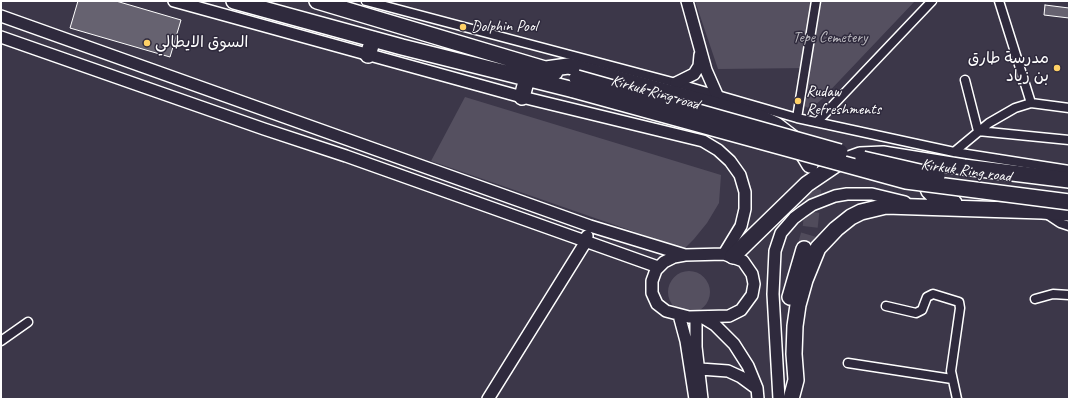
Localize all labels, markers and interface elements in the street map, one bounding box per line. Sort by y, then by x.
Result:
place label: Dolphin Pool [471,17,537,37]
marker: Dolphin Pool [458,22,468,32]
park label: Tepe Cemetery [793,28,867,48]
place label: السوق الايطالي [155,33,248,53]
marker: السوق الايطالي [142,38,152,48]
place label: مدرسة طارق بن زياد [968,49,1049,87]
marker: مدرسة طارق بن زياد [1052,63,1062,73]
street label: Kirkuk Ring road [609,71,701,115]
place label: Rudaw Refreshments [806,82,881,120]
marker: Rudaw Refreshments [793,96,803,106]
street label: Kirkuk Ring road [920,155,1012,187]

